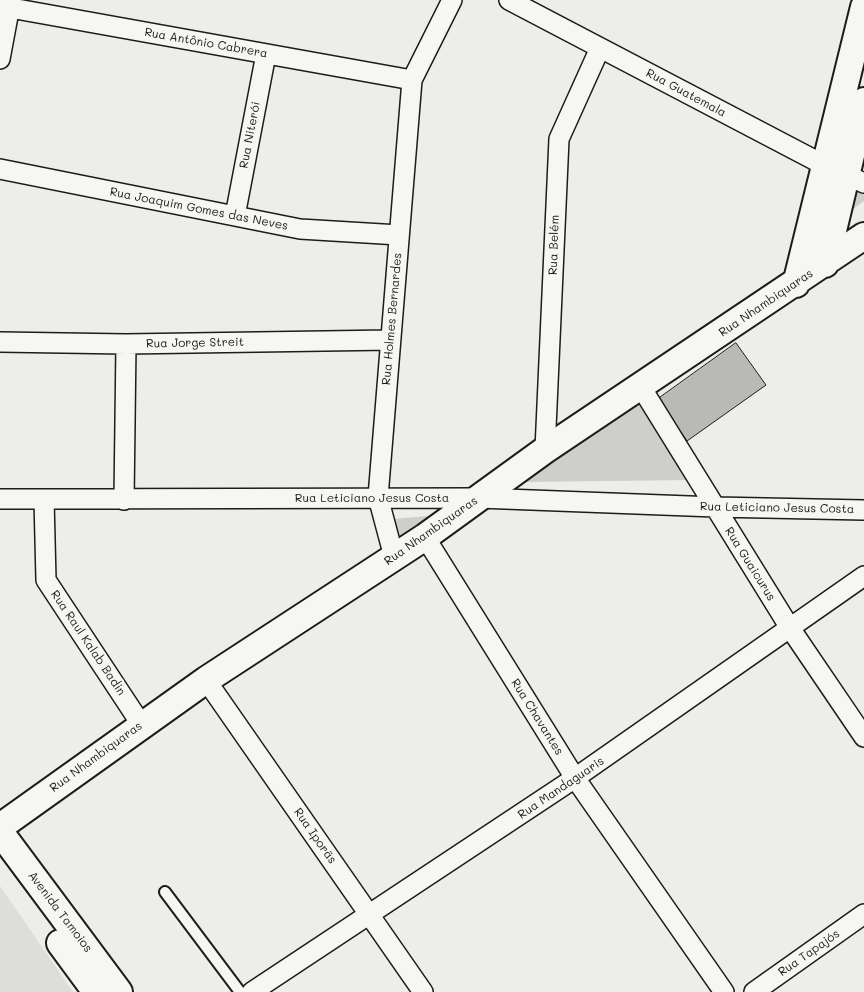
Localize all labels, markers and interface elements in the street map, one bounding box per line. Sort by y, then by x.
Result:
street label: Rua Antônio Cabrera [143,25,269,61]
street label: Rua Guatemala [643,66,729,120]
street label: Rua Niterói [236,100,264,170]
street label: Rua Joaquim Gomes das Neves [109,185,289,233]
street label: Rua Belém [546,215,562,275]
street label: Rua Holmes Bernardes [379,252,405,386]
street label: Rua Nhambiquaras [716,266,816,340]
street label: Rua Jorge Streit [146,335,244,351]
street label: Rua Leticiano Jesus Costa [295,491,449,505]
street label: Rua Nhambiquaras [382,493,480,569]
street label: Rua Leticiano Jesus Costa [700,499,854,517]
street label: Rua Guaicurus [722,524,778,604]
street label: Rua Raul Kalab Badin [47,588,129,698]
street label: Rua Chavantes [508,676,566,758]
street label: Rua Nhambiquaras [47,719,145,795]
street label: Rua Mandaguaris [515,754,607,822]
street label: Rua Iporãs [291,805,339,867]
street label: Avenida Tamoios [25,869,95,955]
street label: Rua Tapajós [776,927,842,979]

